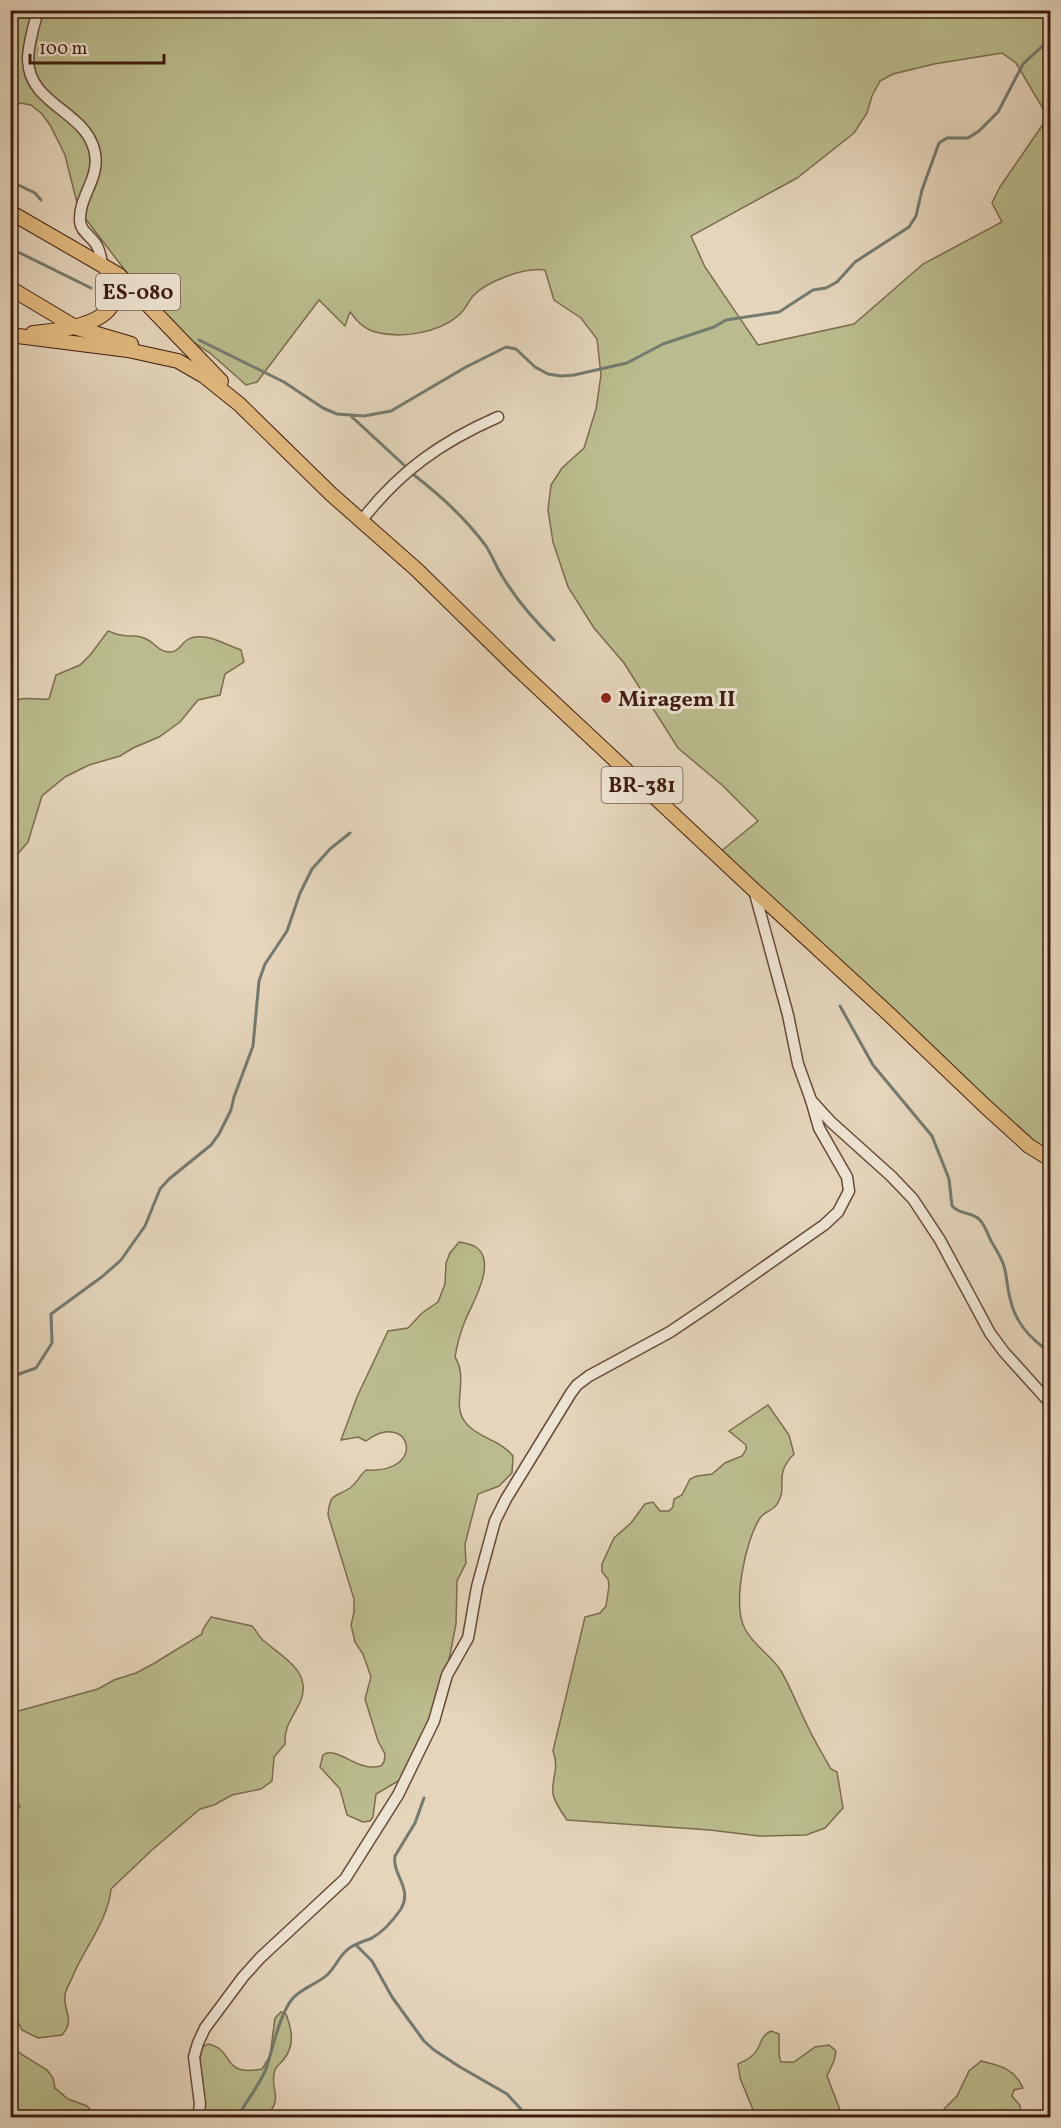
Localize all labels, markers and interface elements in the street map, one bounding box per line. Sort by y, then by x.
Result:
scale bar [30,27,164,65]
text: 100 m [39,37,88,62]
road number: ES-080 [96,274,180,310]
place label: Miragem II [618,685,735,716]
marker: Miragem II [599,691,613,705]
road number: BR-381 [602,767,682,803]

